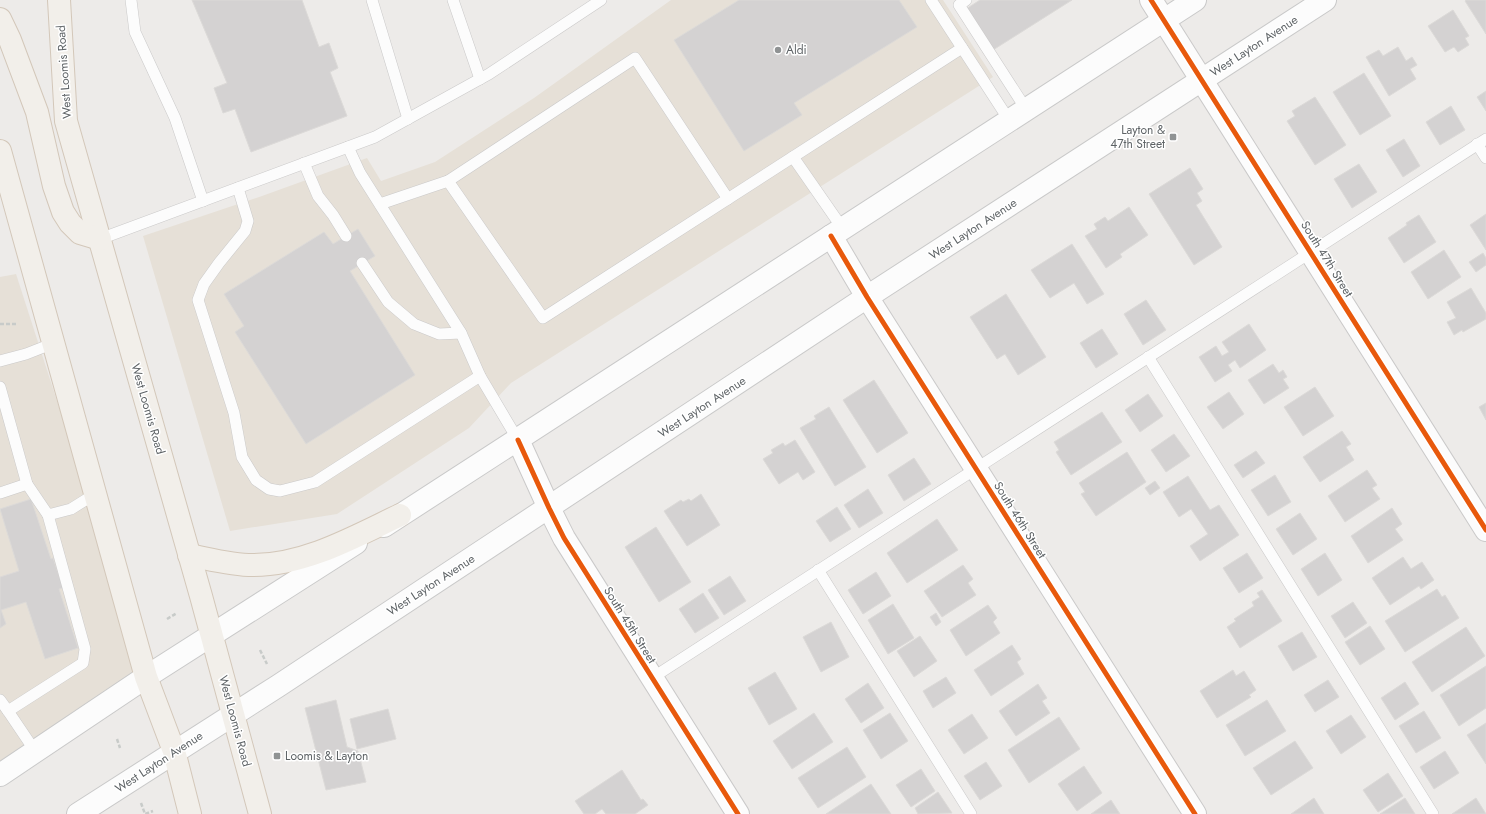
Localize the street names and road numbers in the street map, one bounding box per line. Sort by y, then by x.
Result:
street label: West Layton Avenue [1207,11,1301,81]
street label: West Loomis Road [52,25,76,119]
street label: West Layton Avenue [926,194,1020,264]
street label: South 47th Street [1296,217,1358,301]
street label: West Loomis Road [126,361,170,457]
street label: West Layton Avenue [655,372,749,442]
street label: South 46th Street [989,478,1051,562]
street label: West Layton Avenue [384,550,478,620]
street label: South 45th Street [599,583,661,667]
street label: West Loomis Road [214,673,256,769]
street label: West Layton Avenue [112,727,206,797]

